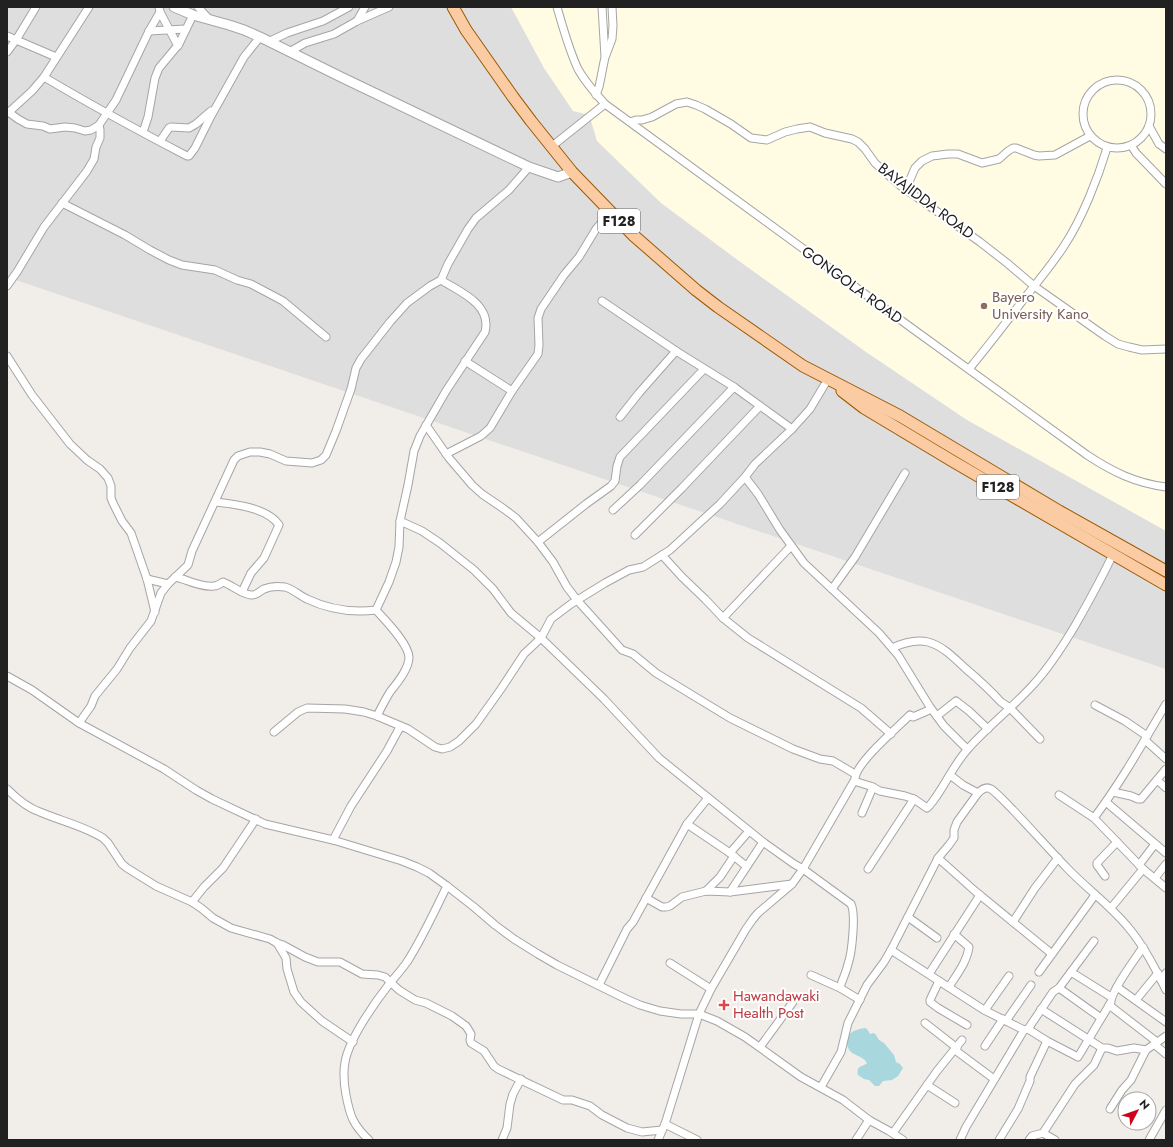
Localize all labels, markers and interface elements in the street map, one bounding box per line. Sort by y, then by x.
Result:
street label: BAYAJIDDA ROAD [873,158,979,244]
road number: F128 [598,209,640,233]
street label: GONGOLA ROAD [797,241,907,329]
place label: Bayero University Kano [992,286,1089,325]
marker: Bayero University Kano [979,301,989,311]
road number: F128 [977,475,1019,499]
place label: Hawandawaki Health Post [733,985,820,1024]
marker: Hawandawaki Health Post [718,999,730,1011]
north arrow [1117,1091,1157,1131]
text: N [1136,1096,1153,1113]

